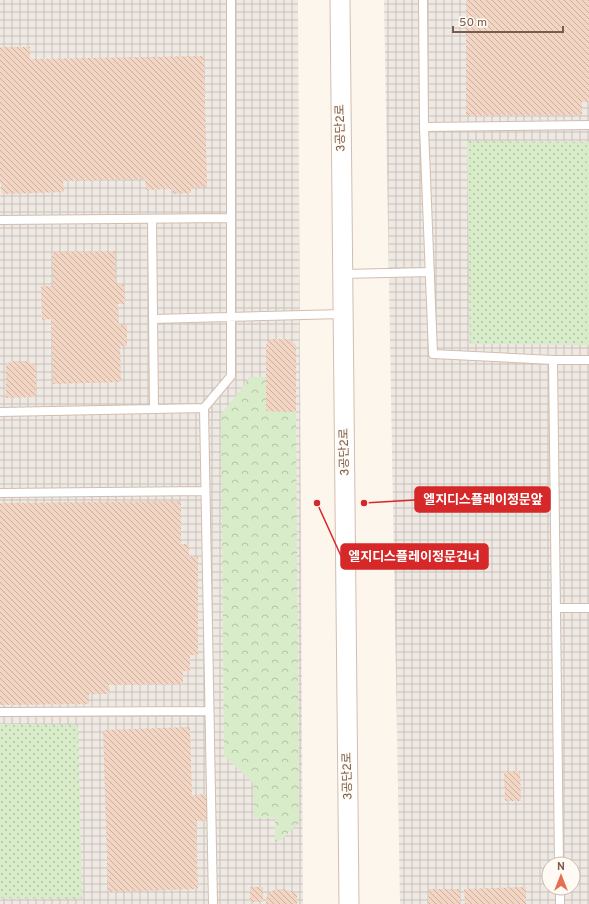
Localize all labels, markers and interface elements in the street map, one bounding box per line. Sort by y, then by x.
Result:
scale bar [453,8,563,34]
text: 50 m [459,15,487,31]
street label: 3공단2로 [333,104,349,152]
street label: 3공단2로 [337,428,353,476]
callout: 엘지디스플레이정문앞 [415,487,550,512]
text: 엘지디스플레이정문앞 [423,493,543,509]
callout: 엘지디스플레이정문건너 [341,544,488,569]
text: 엘지디스플레이정문건너 [348,550,480,566]
street label: 3공단2로 [340,752,356,800]
north arrow [541,856,581,896]
text: N [557,860,565,874]

